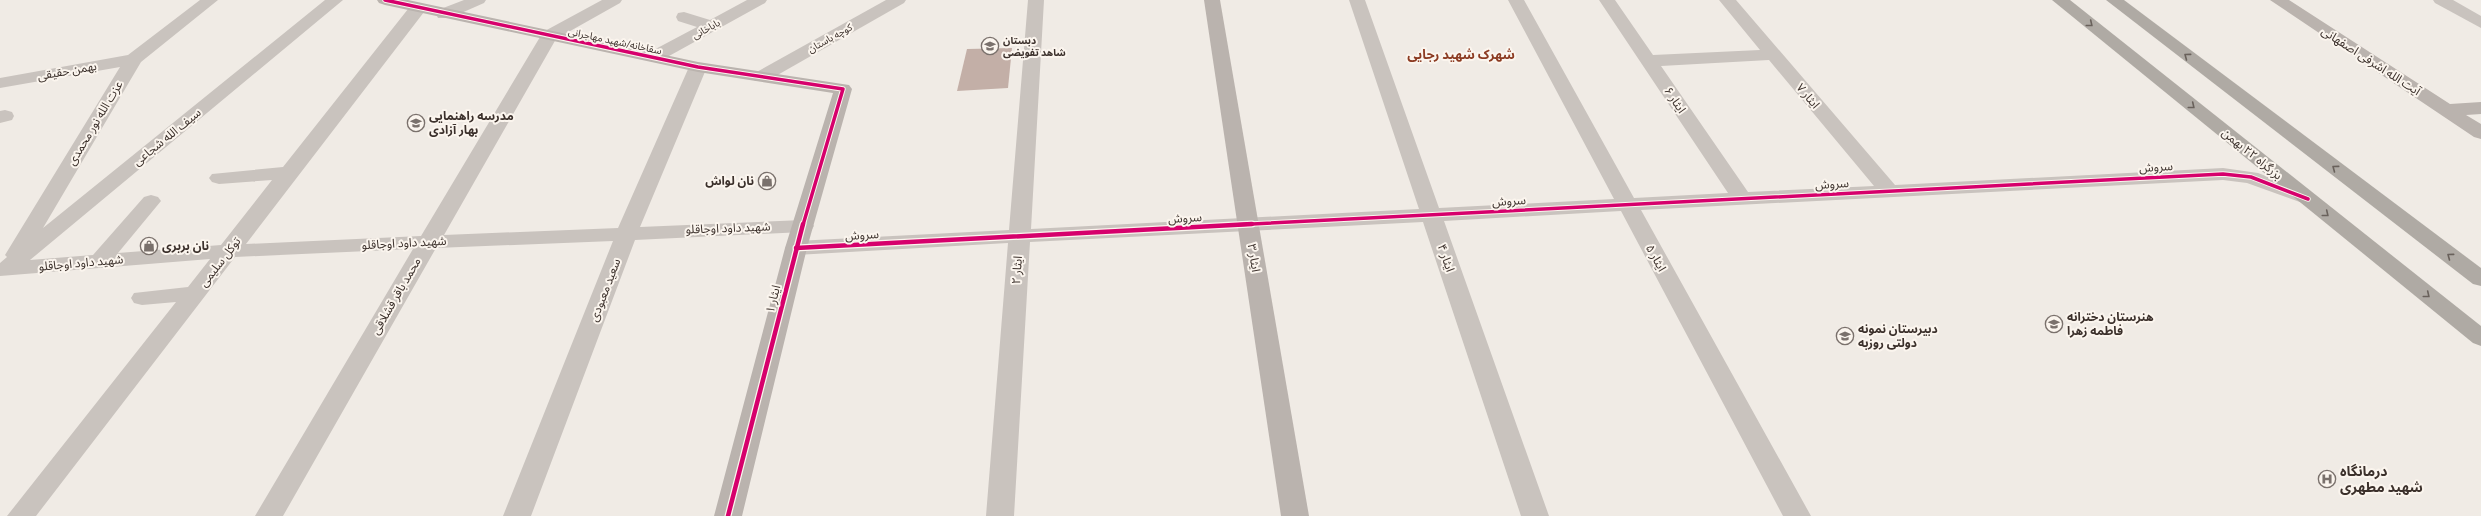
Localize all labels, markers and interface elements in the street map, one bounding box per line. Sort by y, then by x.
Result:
street label: باباخانی [690,17,722,41]
one-way arrow [2086,20,2093,27]
street label: کوچه باستان [806,21,855,56]
street label: آیت الله اشرفی اصفهانی [2319,24,2424,99]
street label: سقاخانه/شهید مهاجرانی [567,26,663,57]
place label: دبستان شاهد تفویضی [1003,35,1066,59]
school or university icon: دبستان شاهد تفویضی [980,36,1000,56]
district label: شهرک شهید رجایی [1407,47,1515,62]
one-way arrow [2185,54,2192,61]
street label: بهمن حقیقی [36,59,98,83]
street label: عزت الله نور محمدی [64,78,126,168]
street label: ایثار ۷ [1793,81,1823,112]
street label: ایثار ۶ [1661,84,1689,116]
one-way arrow [2187,101,2194,108]
street label: سیف الله شجاعی [130,105,204,169]
place label: مدرسه راهنمایی بهار آزادی [429,109,514,137]
school or university icon: مدرسه راهنمایی بهار آزادی [406,113,426,133]
street label: بزرگراه ۲۲ بهمن [2219,126,2285,183]
street label: سروش [2139,159,2173,175]
one-way arrow [2333,166,2340,173]
shop icon: نان لواش [757,171,777,191]
place label: نان لواش [705,174,754,188]
street label: سروش [1815,176,1849,192]
street label: سروش [1492,193,1526,209]
one-way arrow [2321,209,2328,216]
street label: سروش [1168,210,1202,226]
street label: شهید داود اوجاقلو [685,220,771,237]
street label: سروش [845,227,879,243]
street label: توکل سلیمی [196,234,244,290]
street label: شهید داود اوجاقلو [361,234,447,252]
shop icon: نان بربری [139,236,159,256]
place label: نان بربری [162,239,209,253]
street label: ایثار ۴ [1435,242,1457,274]
street label: ایثار ۵ [1643,242,1669,274]
street label: ایثار ۳ [1245,243,1263,273]
street label: شهید داود اوجاقلو [38,252,124,274]
one-way arrow [2447,253,2454,260]
street label: محمد باقر قشلاقی [368,255,424,337]
street label: ایثار ۲ [1009,255,1025,285]
street label: سعید معبودی [587,256,623,324]
street label: ایثار ۱ [763,283,783,315]
one-way arrow [2422,290,2430,297]
place label: هنرستان دخترانه فاطمه زهرا [2067,310,2154,338]
school or university icon: هنرستان دخترانه فاطمه زهرا [2044,314,2064,334]
place label: دبیرستان نمونه دولتی روزبه [1858,322,1938,350]
school or university icon: دبیرستان نمونه دولتی روزبه [1835,326,1855,346]
place label: درمانگاه شهید مطهری [2340,463,2423,496]
hospital icon: درمانگاه شهید مطهری [2317,469,2337,489]

